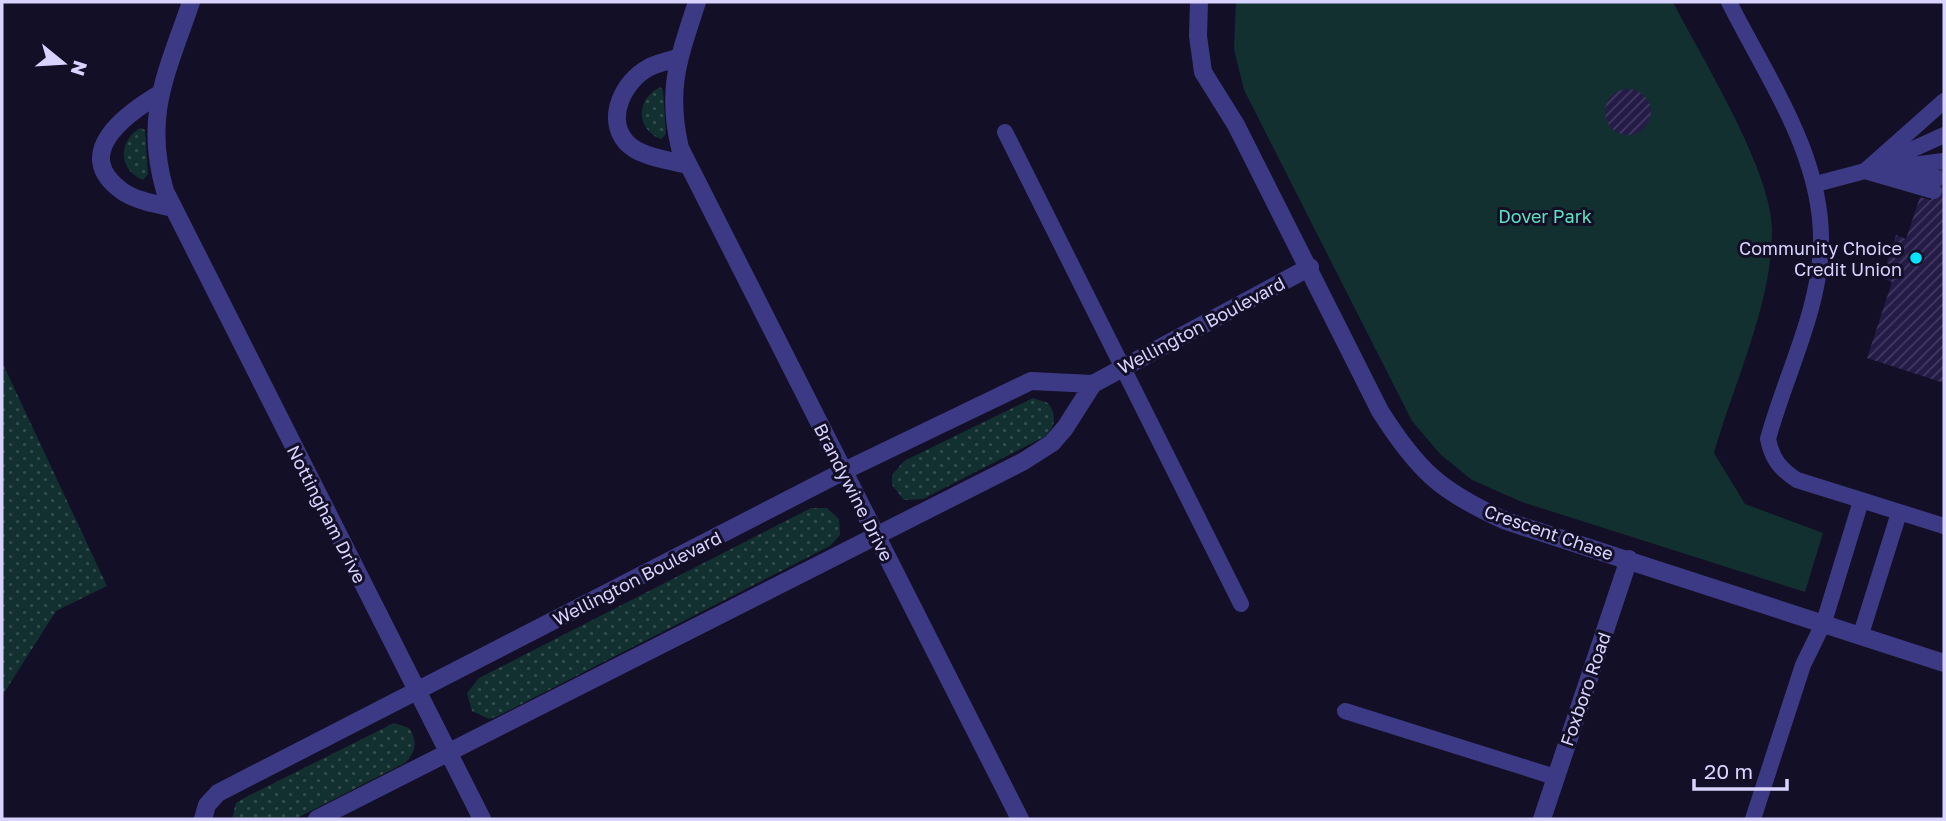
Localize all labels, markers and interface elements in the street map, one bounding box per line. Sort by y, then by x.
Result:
north arrow [28,28,98,98]
text: N [66,58,93,79]
park label: Dover Park [1498,205,1592,227]
place label: Community Choice Credit Union [1739,237,1902,280]
marker: Community Choice Credit Union [1908,250,1924,266]
street label: Wellington Boulevard [1114,272,1288,378]
street label: Brandywine Drive [810,419,898,565]
street label: Nottingham Drive [283,441,371,587]
street label: Crescent Chase [1481,500,1617,564]
street label: Wellington Boulevard [549,526,725,630]
street label: Foxboro Road [1555,629,1615,749]
scale bar [1694,748,1787,792]
text: 20 m [1704,758,1753,784]

